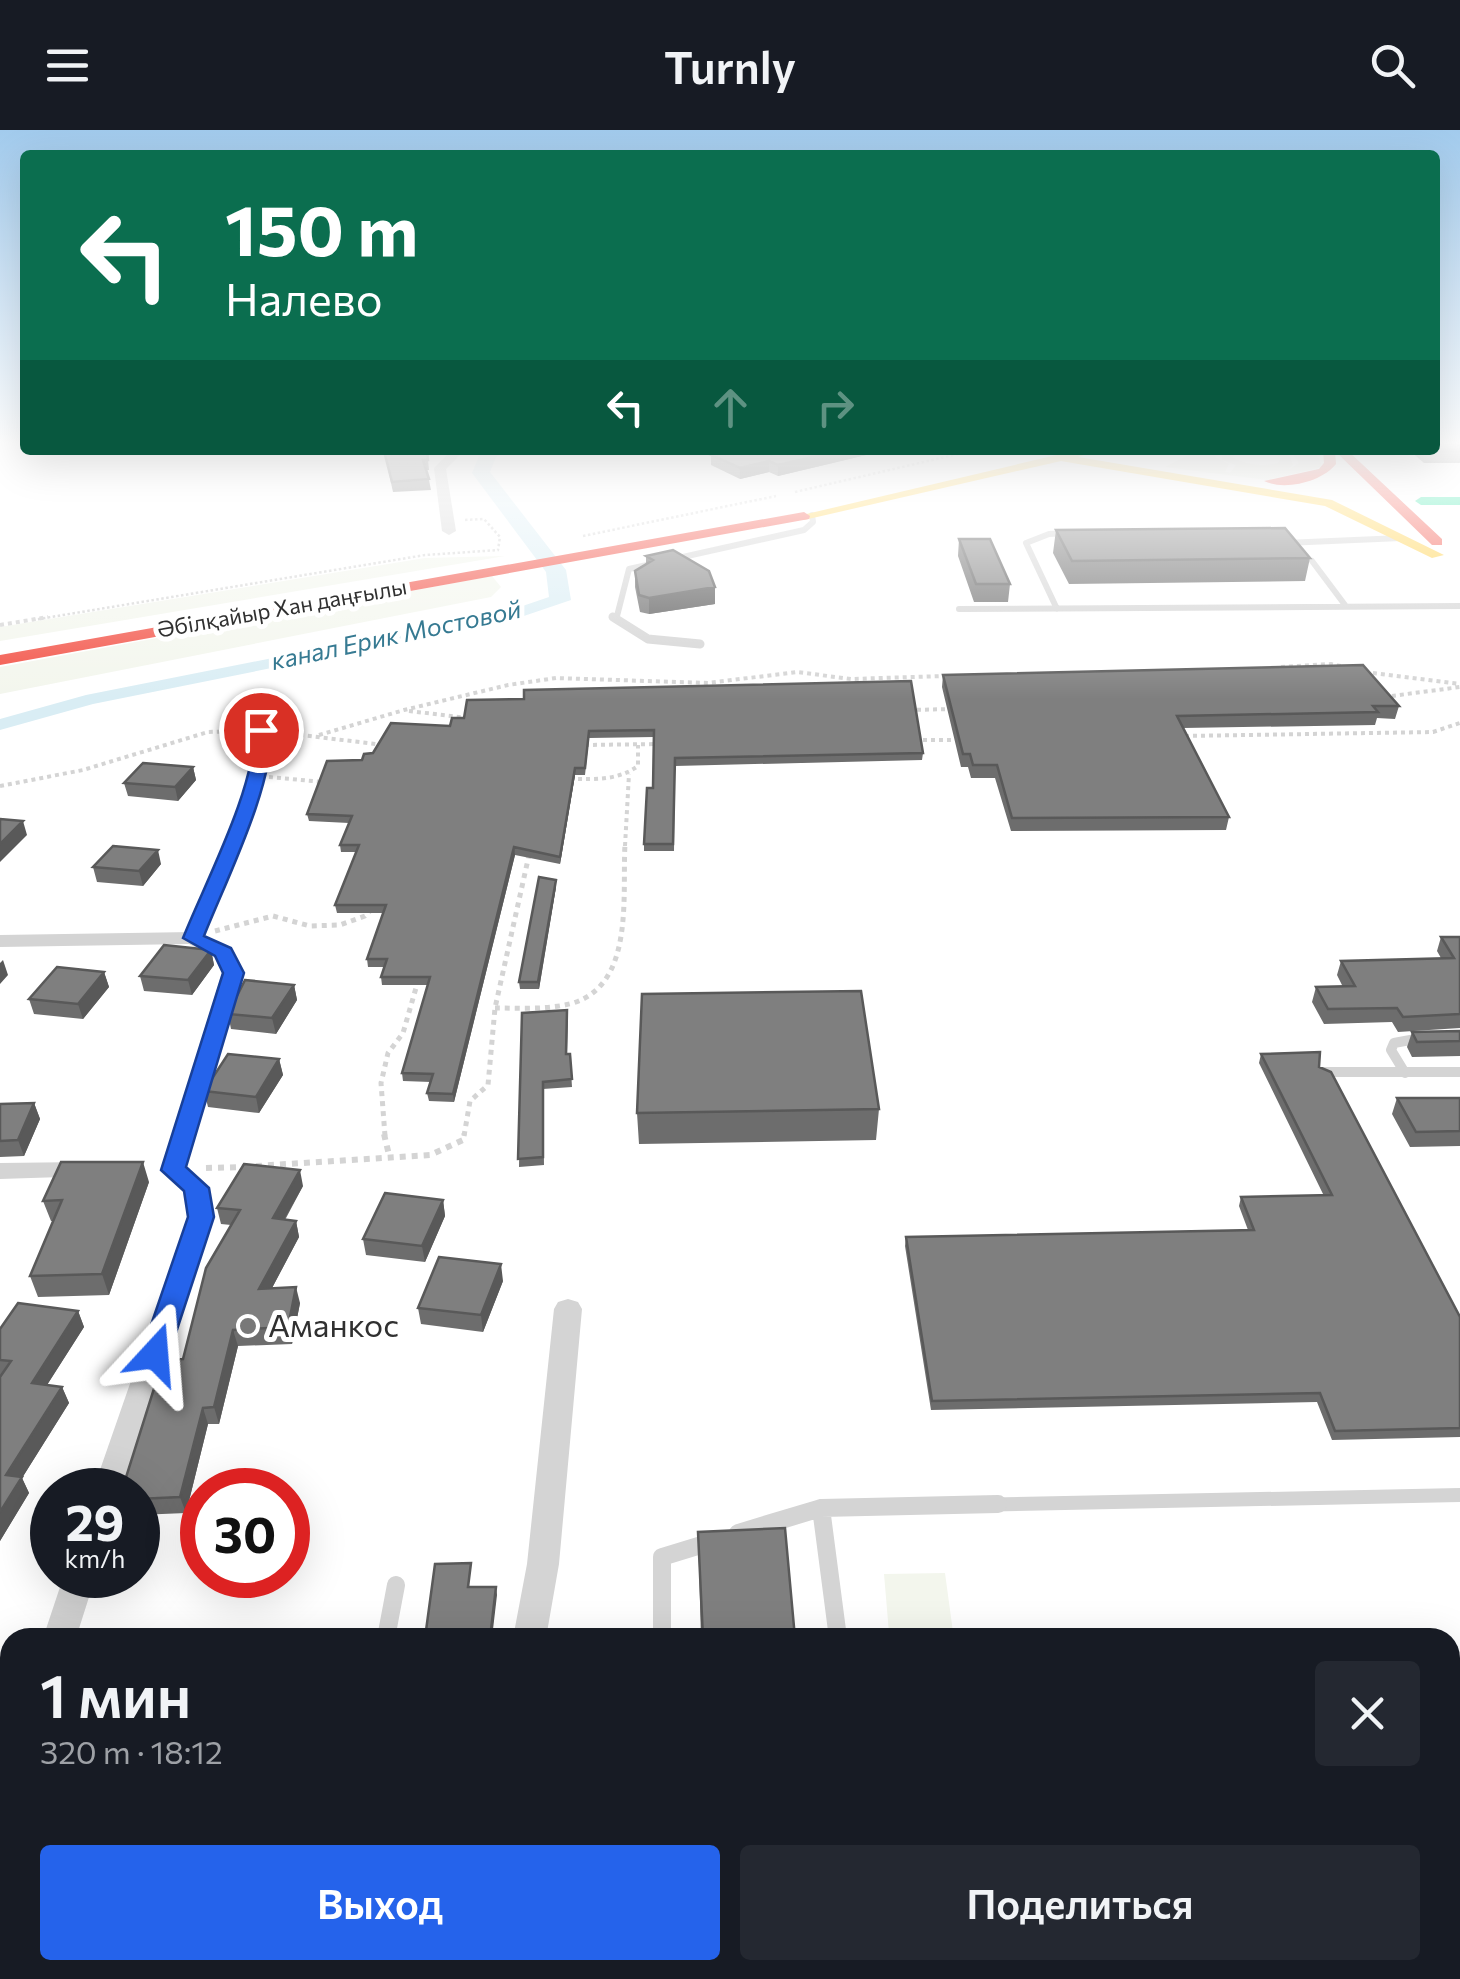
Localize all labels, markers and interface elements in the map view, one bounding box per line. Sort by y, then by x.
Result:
icon: menu [40,38,95,93]
text: Turnly [664,38,796,93]
icon: search [1365,38,1420,93]
text: 150 m [225,185,418,270]
icon: left [60,190,190,320]
text: Налево [225,270,383,325]
icon: left [598,380,653,435]
icon: ahead [703,380,758,435]
icon: right [808,380,863,435]
street label: Әбілқайыр Хан даңғылы [155,572,409,643]
water label: канал Ерик Мостовой [268,593,524,675]
pin [219,688,304,773]
icon: arrive [234,703,289,758]
position arrow [103,1302,207,1406]
place label: Аманкос [268,1304,399,1344]
marker: Аманкос [237,1315,259,1337]
speed limit sign: 30 [180,1468,310,1598]
text: 29 [65,1490,124,1551]
text: km/h [65,1543,125,1573]
text: 1 мин [40,1657,191,1730]
button: close [1315,1661,1420,1766]
text: 320 m · 18:12 [40,1731,223,1771]
button: Выход [40,1845,720,1960]
button: Поделиться [740,1845,1420,1960]

